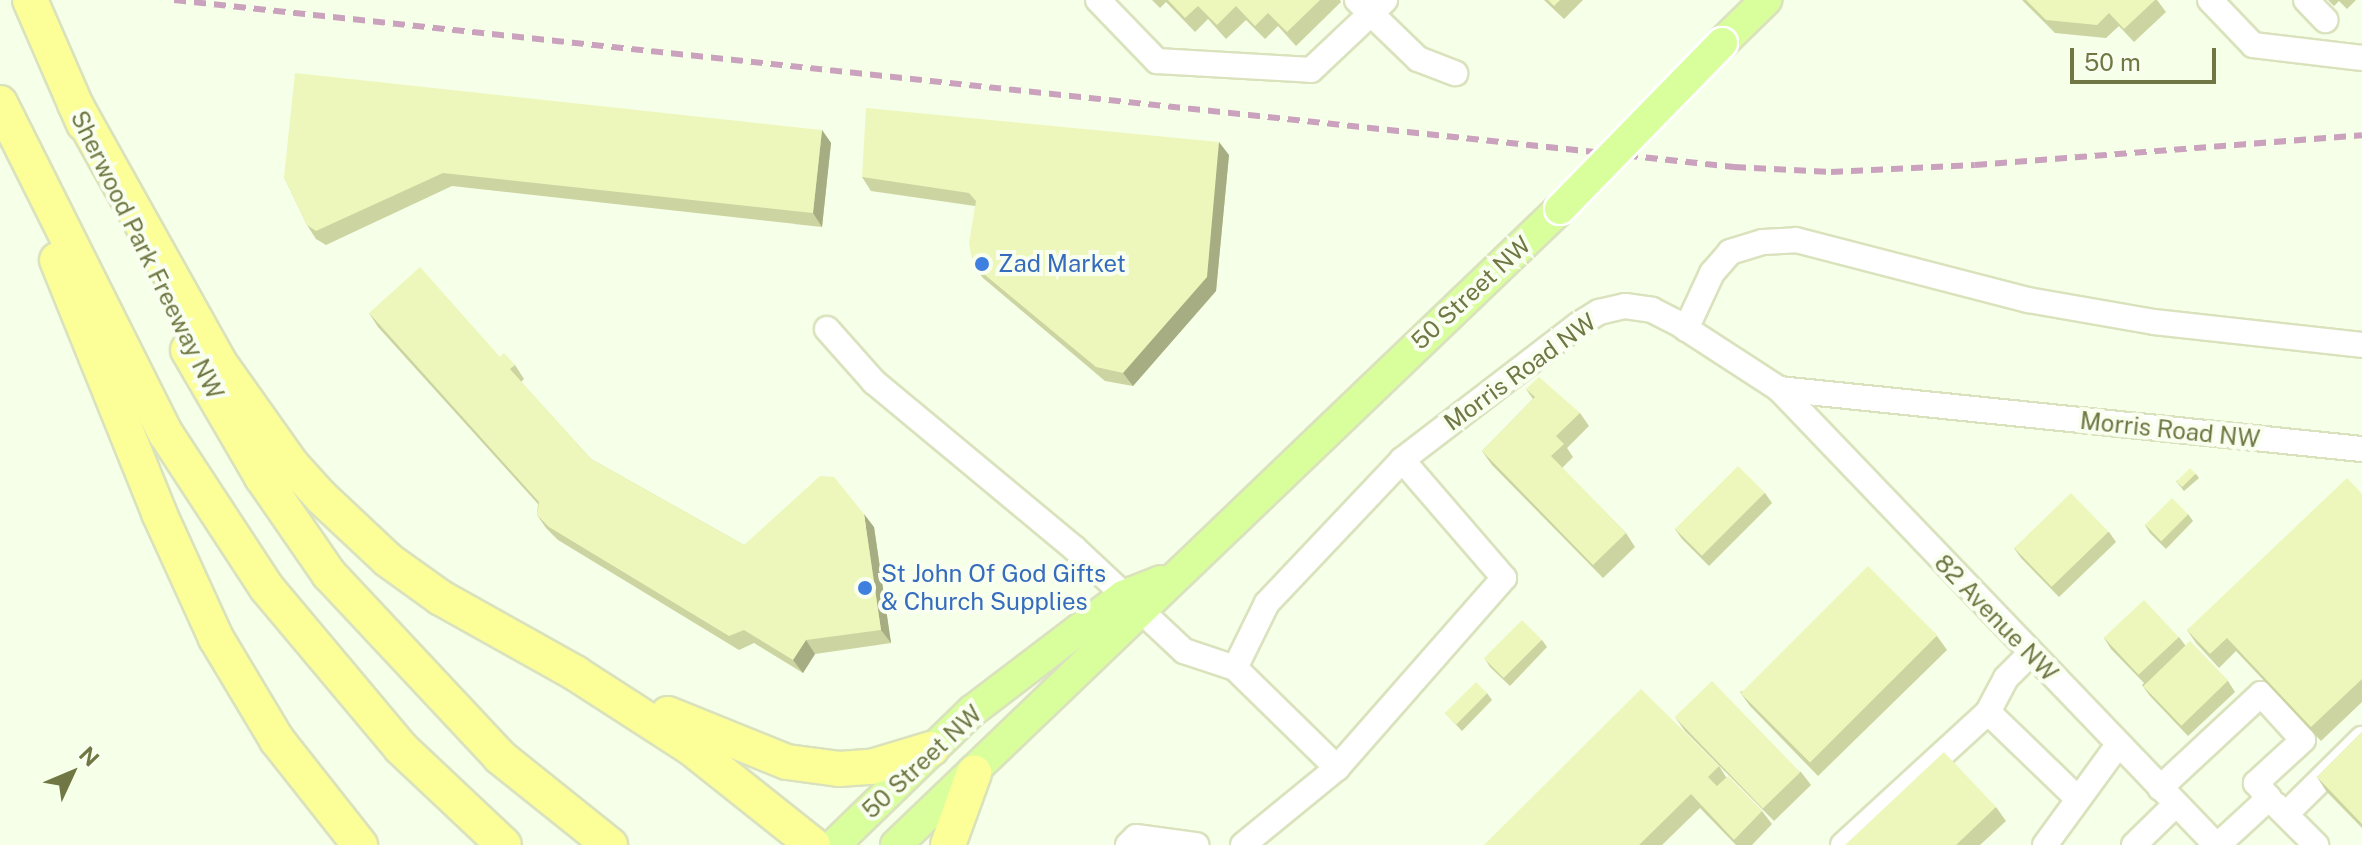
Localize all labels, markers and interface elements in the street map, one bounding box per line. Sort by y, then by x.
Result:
scale bar [2074,32,2220,82]
text: 50 m [2084,48,2141,76]
street label: Sherwood Park Freeway NW [64,106,230,404]
street label: 50 Street NW [1405,230,1537,356]
place label: Zad Market [998,250,1126,278]
marker: Zad Market [973,255,991,273]
street label: Morris Road NW [1438,307,1602,437]
street label: Morris Road NW [2078,406,2262,454]
street label: 82 Avenue NW [1928,549,2064,687]
place label: St John Of God Gifts & Church Supplies [881,560,1106,616]
marker: St John Of God Gifts & Church Supplies [856,579,874,597]
street label: 50 Street NW [856,699,988,825]
north arrow [32,733,112,813]
text: N [74,741,105,772]

